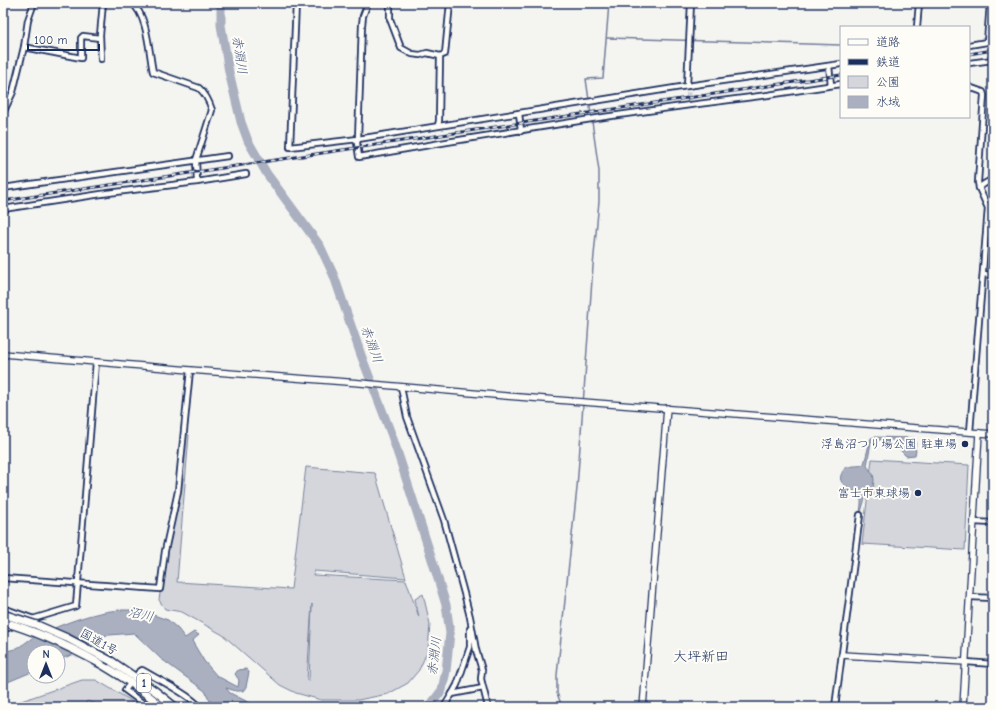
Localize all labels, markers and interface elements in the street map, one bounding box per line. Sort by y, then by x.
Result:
scale bar [28,26,99,52]
legend [840,26,970,118]
text: 100 m [34,33,67,47]
water label: 赤淵川 [230,35,250,75]
text: 道路 [876,35,900,49]
text: 鉄道 [876,55,900,69]
text: 公園 [876,75,900,89]
text: 水域 [876,95,900,109]
water label: 赤淵川 [358,323,386,365]
place label: 浮島沼つり場公園 駐車場 [821,437,957,451]
marker: 浮島沼つり場公園 駐車場 [960,439,970,449]
place label: 富士市東球場 [838,486,910,500]
marker: 富士市東球場 [913,488,923,498]
water label: 沼川 [127,604,155,624]
street label: 国道1号 [78,626,120,658]
water label: 赤淵川 [424,636,444,676]
north arrow [26,644,66,684]
text: N [42,648,50,661]
district label: 大坪新田 [673,648,729,665]
road number: 1 [137,674,151,692]

